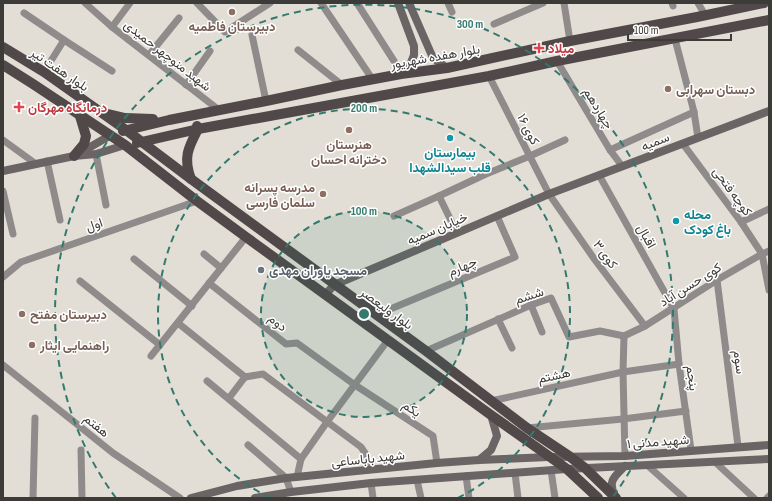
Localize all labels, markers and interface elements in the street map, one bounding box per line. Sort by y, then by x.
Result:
marker: دبیرستان فاطمیه [227,7,237,17]
scale bar [628,16,731,42]
street label: شهبد منوچهر حمیدی [120,17,214,96]
text: 300 m [457,17,483,32]
place label: دبیرستان فاطمیه [188,19,276,35]
text: 100 m [634,23,659,38]
street label: بلوار هفده شهریور [388,41,481,73]
place label: میلاد [548,41,574,57]
marker: میلاد [533,42,545,54]
street label: بلوار هفت تیر [26,44,92,95]
place label: دبستان سهرابی [676,82,755,98]
marker: دبستان سهرابی [663,84,673,94]
street label: چهاردهم [579,85,617,133]
place label: درمانگاه مهرگان [28,100,107,116]
marker: درمانگاه مهرگان [13,101,25,113]
text: 200 m [351,101,377,116]
street label: کوی ۱۶ [514,111,543,148]
marker: هنرستان دخترانه احسان [344,125,354,135]
street label: سمیه [639,129,672,155]
marker: بیمارستان قلب سیدالشهدا [445,133,455,143]
place label: هنرستان دخترانه احسان [311,137,387,168]
place label: بیمارستان قلب سیدالشهدا [409,145,491,176]
street label: کوچه فتحی [708,164,756,220]
place label: مدرسه پسرانه سلمان فارسی [244,180,315,211]
marker: مدرسه پسرانه سلمان فارسی [318,189,328,199]
text: 100 m [351,204,377,219]
place label: محله باغ کودک [684,207,731,238]
street label: خیابان سمیه [405,209,470,249]
street label: اول [84,215,105,235]
marker: محله باغ کودک [671,216,681,226]
street label: اقبال [633,222,659,251]
street label: کوی ۳ [589,237,621,272]
street label: چهارم [446,254,480,281]
street label: کوی حسن آباد [656,259,725,310]
place label: مسجد یاوران مهدی [269,263,367,279]
marker: مسجد یاوران مهدی [256,265,266,275]
street label: بلوار ولیعصر [356,284,416,333]
street label: ششم [513,284,546,308]
place label: دبیرستان مفتح [30,307,107,324]
centre of rings [357,307,371,321]
marker: دبیرستان مفتح [17,309,27,319]
street label: دوم [265,310,290,335]
place label: راهنمایی ایثار [39,338,109,354]
marker: راهنمایی ایثار [27,340,37,350]
street label: سوم [730,349,748,375]
street label: پنجم [681,364,702,392]
street label: هشتم [536,365,572,387]
street label: یکم [399,397,424,421]
street label: هفتم [80,411,112,441]
street label: شهید مدنی ۱ [626,432,690,452]
street label: شهید باباساعی [331,447,406,471]

